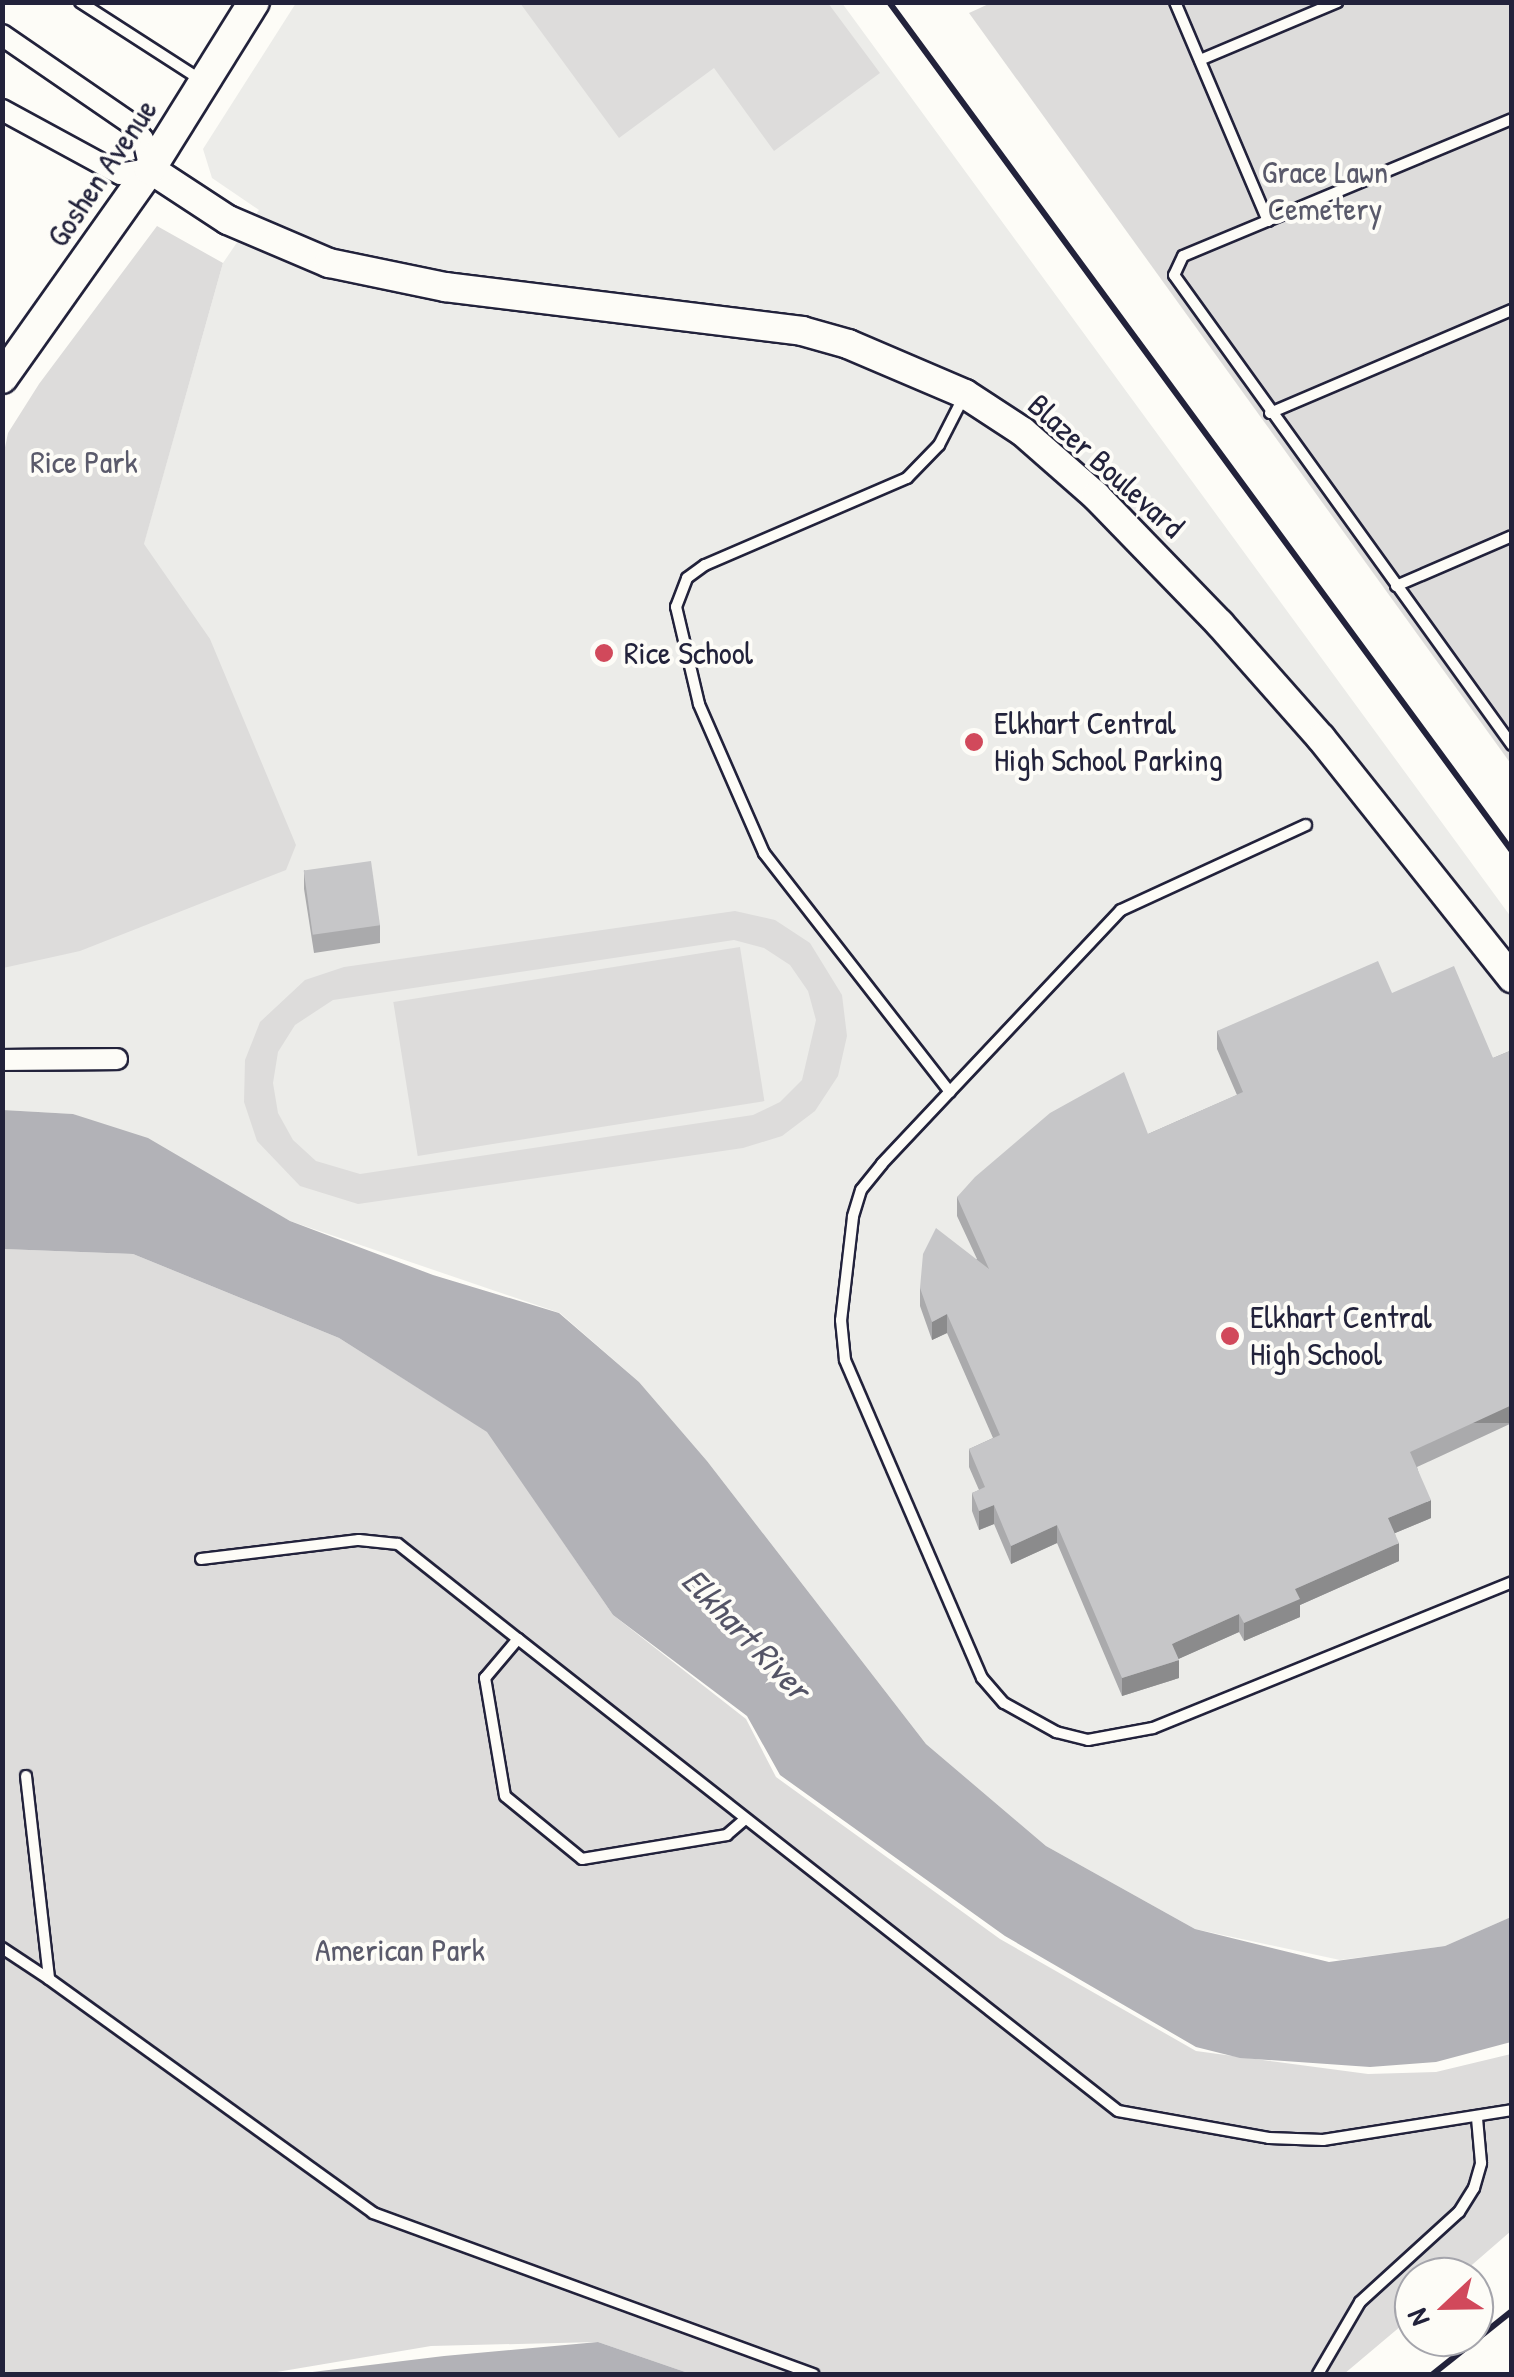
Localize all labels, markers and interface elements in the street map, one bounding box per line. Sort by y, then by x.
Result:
street label: Goshen Avenue [39,92,165,254]
park label: Grace Lawn Cemetery [1262,154,1388,229]
street label: Blazer Boulevard [1020,386,1192,546]
park label: Rice Park [30,443,138,481]
place label: Rice School [624,634,753,672]
marker: Rice School [593,642,615,664]
place label: Elkhart Central High School Parking [994,705,1223,780]
marker: Elkhart Central High School Parking [963,731,985,753]
place label: Elkhart Central High School [1250,1299,1432,1374]
marker: Elkhart Central High School [1219,1325,1241,1347]
water label: Elkhart River [673,1560,819,1708]
park label: American Park [315,1931,485,1969]
north arrow [1394,2257,1494,2357]
text: N [1398,2303,1438,2332]

